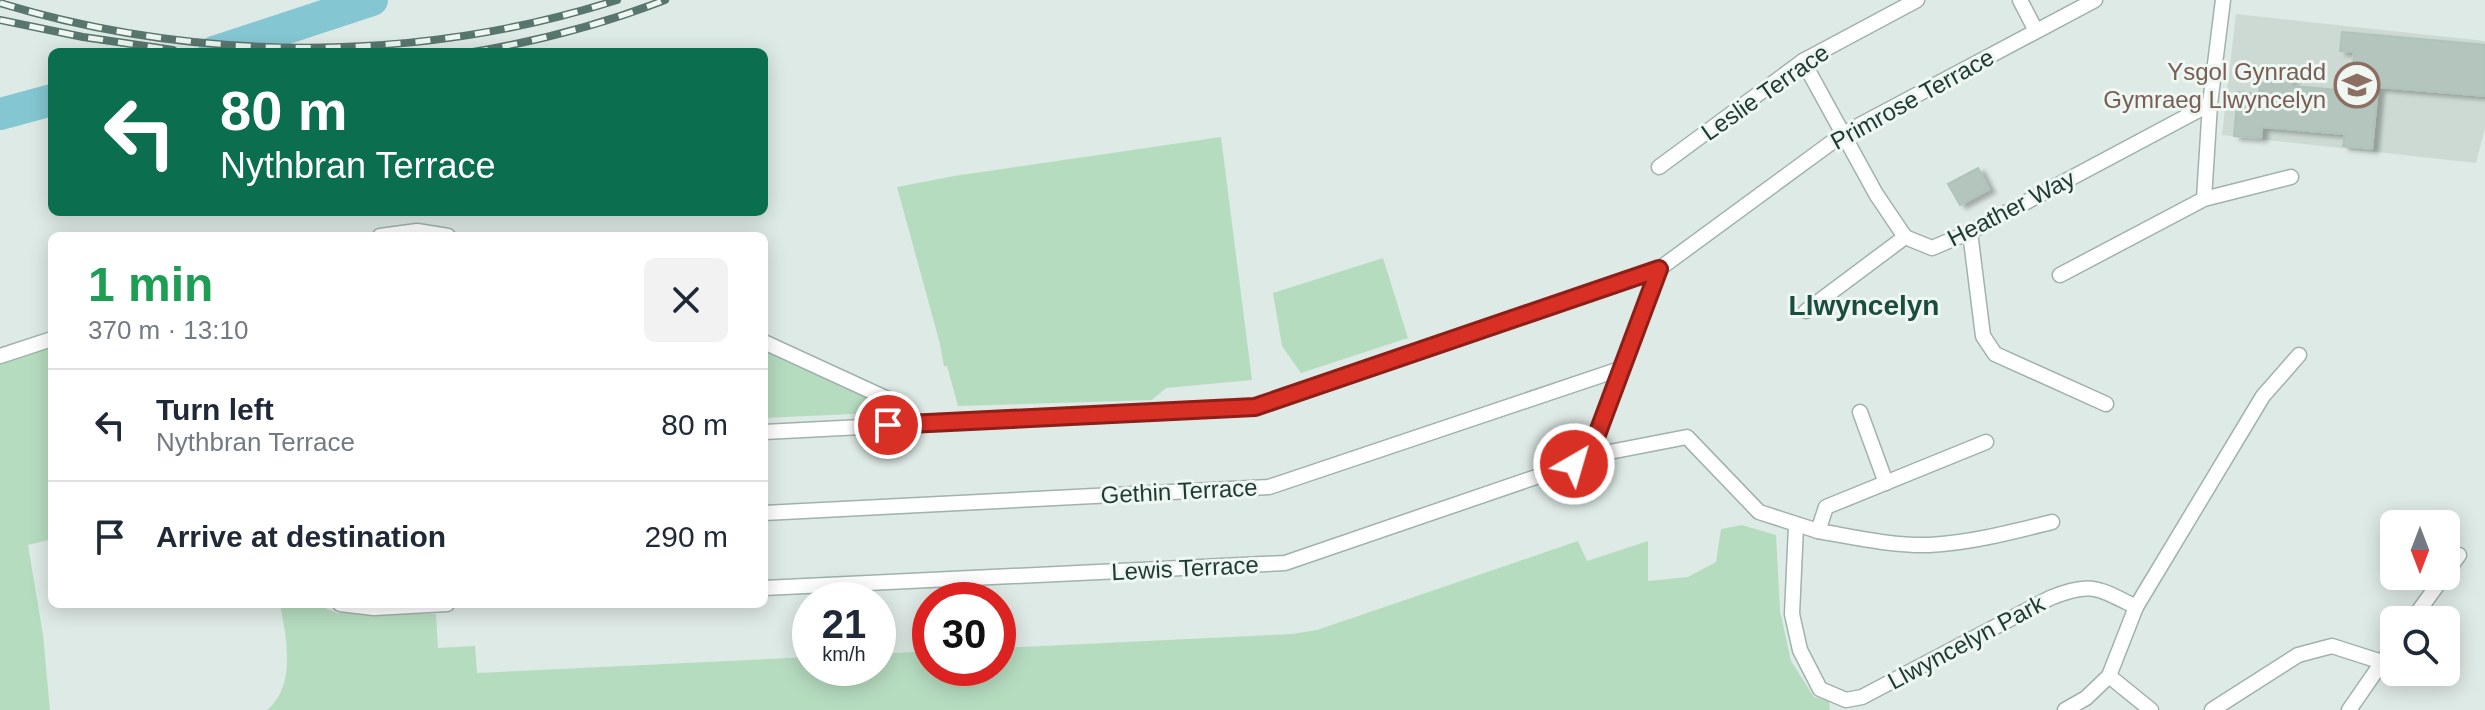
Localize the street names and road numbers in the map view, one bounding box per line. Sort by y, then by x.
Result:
street label: Leslie Terrace [1696,38,1834,146]
street label: Primrose Terrace [1826,43,1998,155]
street label: Heather Way [1943,164,2079,252]
street label: Gethin Terrace [1100,473,1258,509]
street label: Lewis Terrace [1111,551,1259,585]
street label: Llwyncelyn Park [1883,589,2050,695]

